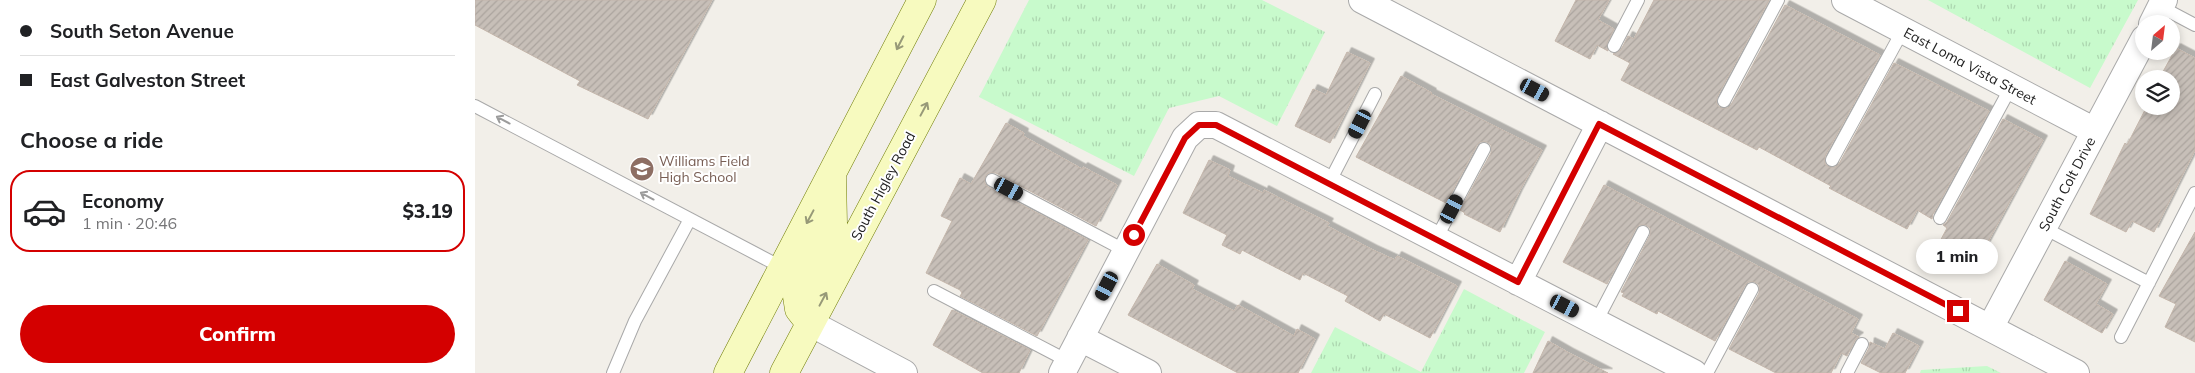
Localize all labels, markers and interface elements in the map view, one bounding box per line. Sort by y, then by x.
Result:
north arrow [2135,15,2180,60]
map controls [2135,15,2180,115]
text: South Seton Avenue [50,19,234,43]
street label: East Loma Vista Street [1901,23,2039,109]
one-way arrow [895,36,905,51]
text: East Galveston Street [50,68,245,92]
button: layers [2135,70,2180,115]
car [1518,76,1551,104]
one-way arrow [920,102,929,117]
car [1346,107,1373,141]
one-way arrow [496,115,511,124]
text: Choose a ride [20,126,163,154]
street label: South Higley Road [847,129,919,243]
street label: South Colt Drive [2035,134,2099,234]
place label: Williams Field High School [659,152,750,186]
school or university icon: Williams Field High School [629,156,655,182]
car [992,175,1025,203]
icon: car [22,189,67,234]
text: Economy [82,189,164,213]
one-way arrow [640,191,655,200]
car [1438,192,1465,226]
text: $3.19 [402,199,453,223]
one-way arrow [805,209,815,224]
text: 1 min · 20:46 [82,213,177,233]
route start [1123,224,1145,246]
callout: 1 min [1917,238,1999,274]
text: 1 min [1936,246,1978,266]
car [1093,269,1120,303]
one-way arrow [819,292,829,307]
car [1548,293,1581,319]
route end [1947,300,1969,322]
button: Confirm [20,305,455,363]

